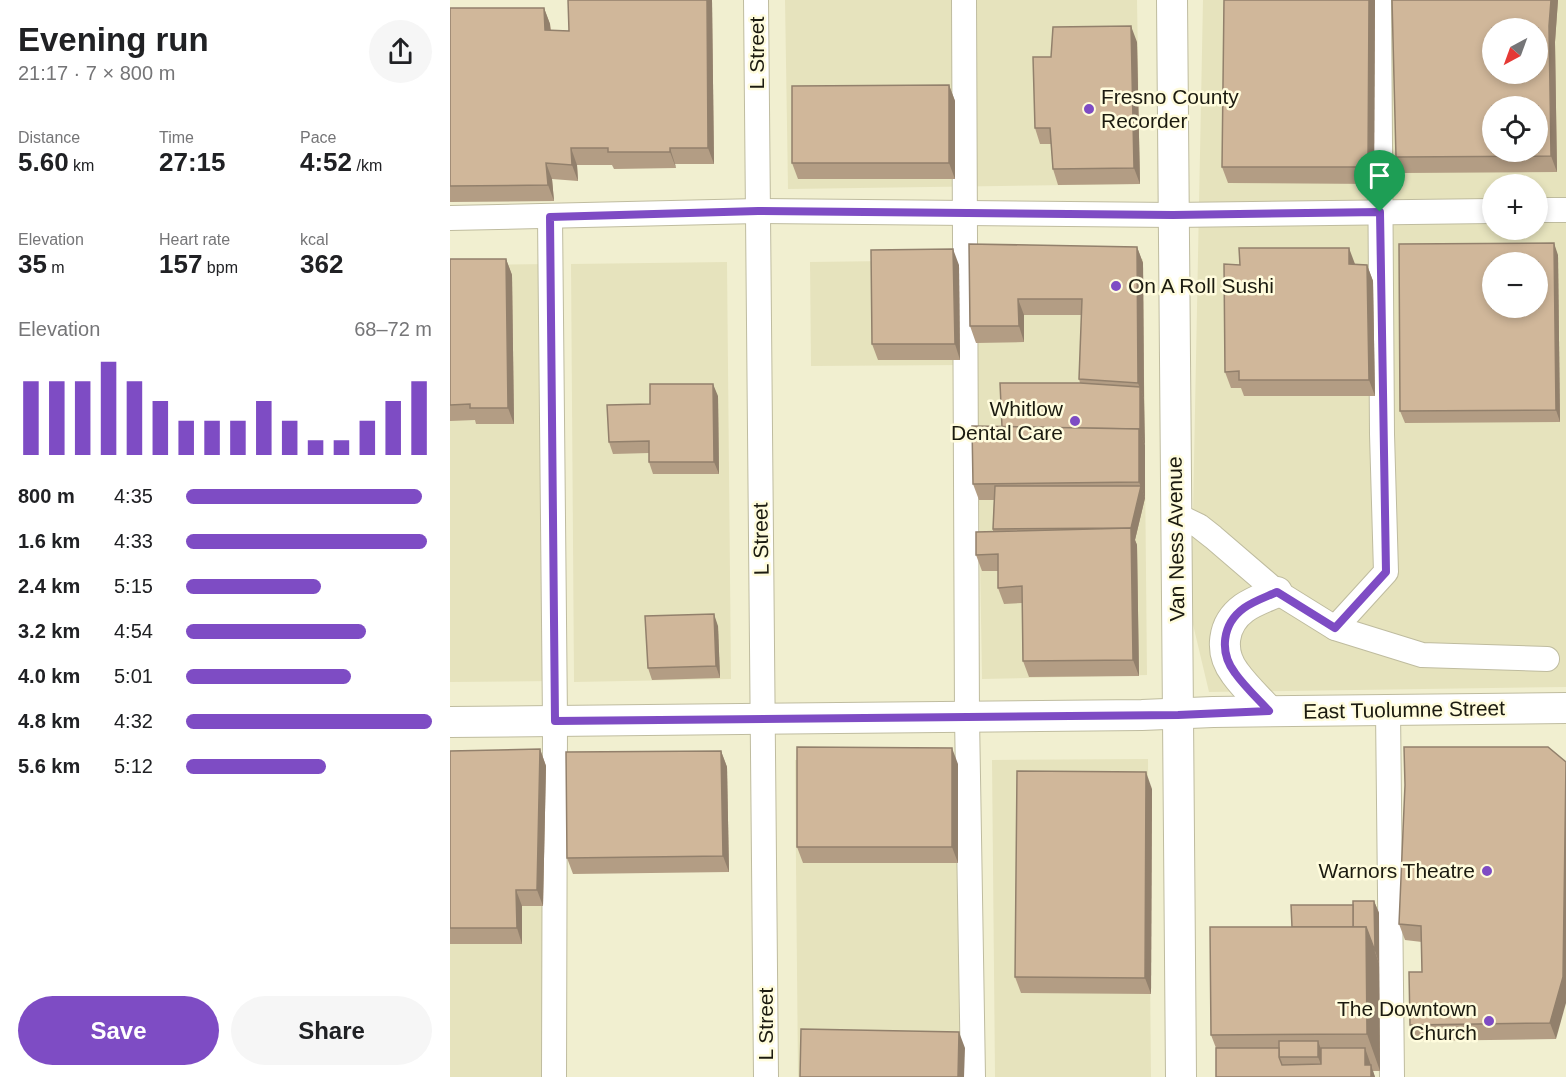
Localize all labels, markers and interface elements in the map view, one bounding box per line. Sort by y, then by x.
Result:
street label: L Street [745,16,768,89]
north arrow [1482,18,1548,84]
map controls [1482,18,1548,318]
button: share [369,20,432,83]
text: Evening run [18,21,209,58]
text: 21:17 · 7 × 800 m [18,62,175,84]
place label: Fresno County Recorder [1101,85,1239,132]
button: locate [1482,96,1548,162]
marker: Fresno County Recorder [1082,102,1096,116]
text: Distance [18,129,80,146]
text: Time [159,129,194,146]
text: Pace [300,129,336,146]
text: 5.60 [18,147,69,177]
text: 27:15 [159,147,226,177]
text: 4:52 [300,147,352,177]
pin [1354,150,1405,212]
text: km [69,157,94,174]
text: /km [352,157,382,174]
icon: arrive [1363,159,1396,192]
button: + [1482,174,1548,240]
text: Elevation [18,231,84,248]
text: Heart rate [159,231,230,248]
text: kcal [300,231,328,248]
text: 35 [18,249,47,279]
text: 157 [159,249,202,279]
text: 362 [300,249,343,279]
button: − [1482,252,1548,318]
text: m [47,259,65,276]
text: bpm [202,259,238,276]
place label: On A Roll Sushi [1128,274,1274,297]
marker: On A Roll Sushi [1109,279,1123,293]
text: Elevation [18,318,100,340]
text: 68–72 m [354,318,432,340]
place label: Whitlow Dental Care [951,397,1064,444]
marker: Whitlow Dental Care [1068,414,1082,428]
street label: Van Ness Avenue [1163,456,1188,622]
text: 800 m [18,485,75,507]
text: 4:35 [114,485,153,507]
street label: L Street [748,502,773,576]
text: 1.6 km [18,530,80,552]
text: 4:33 [114,530,153,552]
text: 2.4 km [18,575,80,597]
text: 5:15 [114,575,153,597]
text: 3.2 km [18,620,80,642]
text: 4:54 [114,620,153,642]
text: 4.0 km [18,665,80,687]
text: 5:01 [114,665,153,687]
street label: East Tuolumne Street [1303,696,1505,723]
text: 4.8 km [18,710,80,732]
text: 4:32 [114,710,153,732]
text: 5.6 km [18,755,80,777]
text: 5:12 [114,755,153,777]
place label: Warnors Theatre [1319,859,1475,882]
marker: Warnors Theatre [1480,864,1494,878]
street label: L Street [754,987,777,1060]
button: Save [18,996,219,1065]
button: Share [231,996,432,1065]
place label: The Downtown Church [1337,997,1477,1044]
marker: The Downtown Church [1482,1014,1496,1028]

